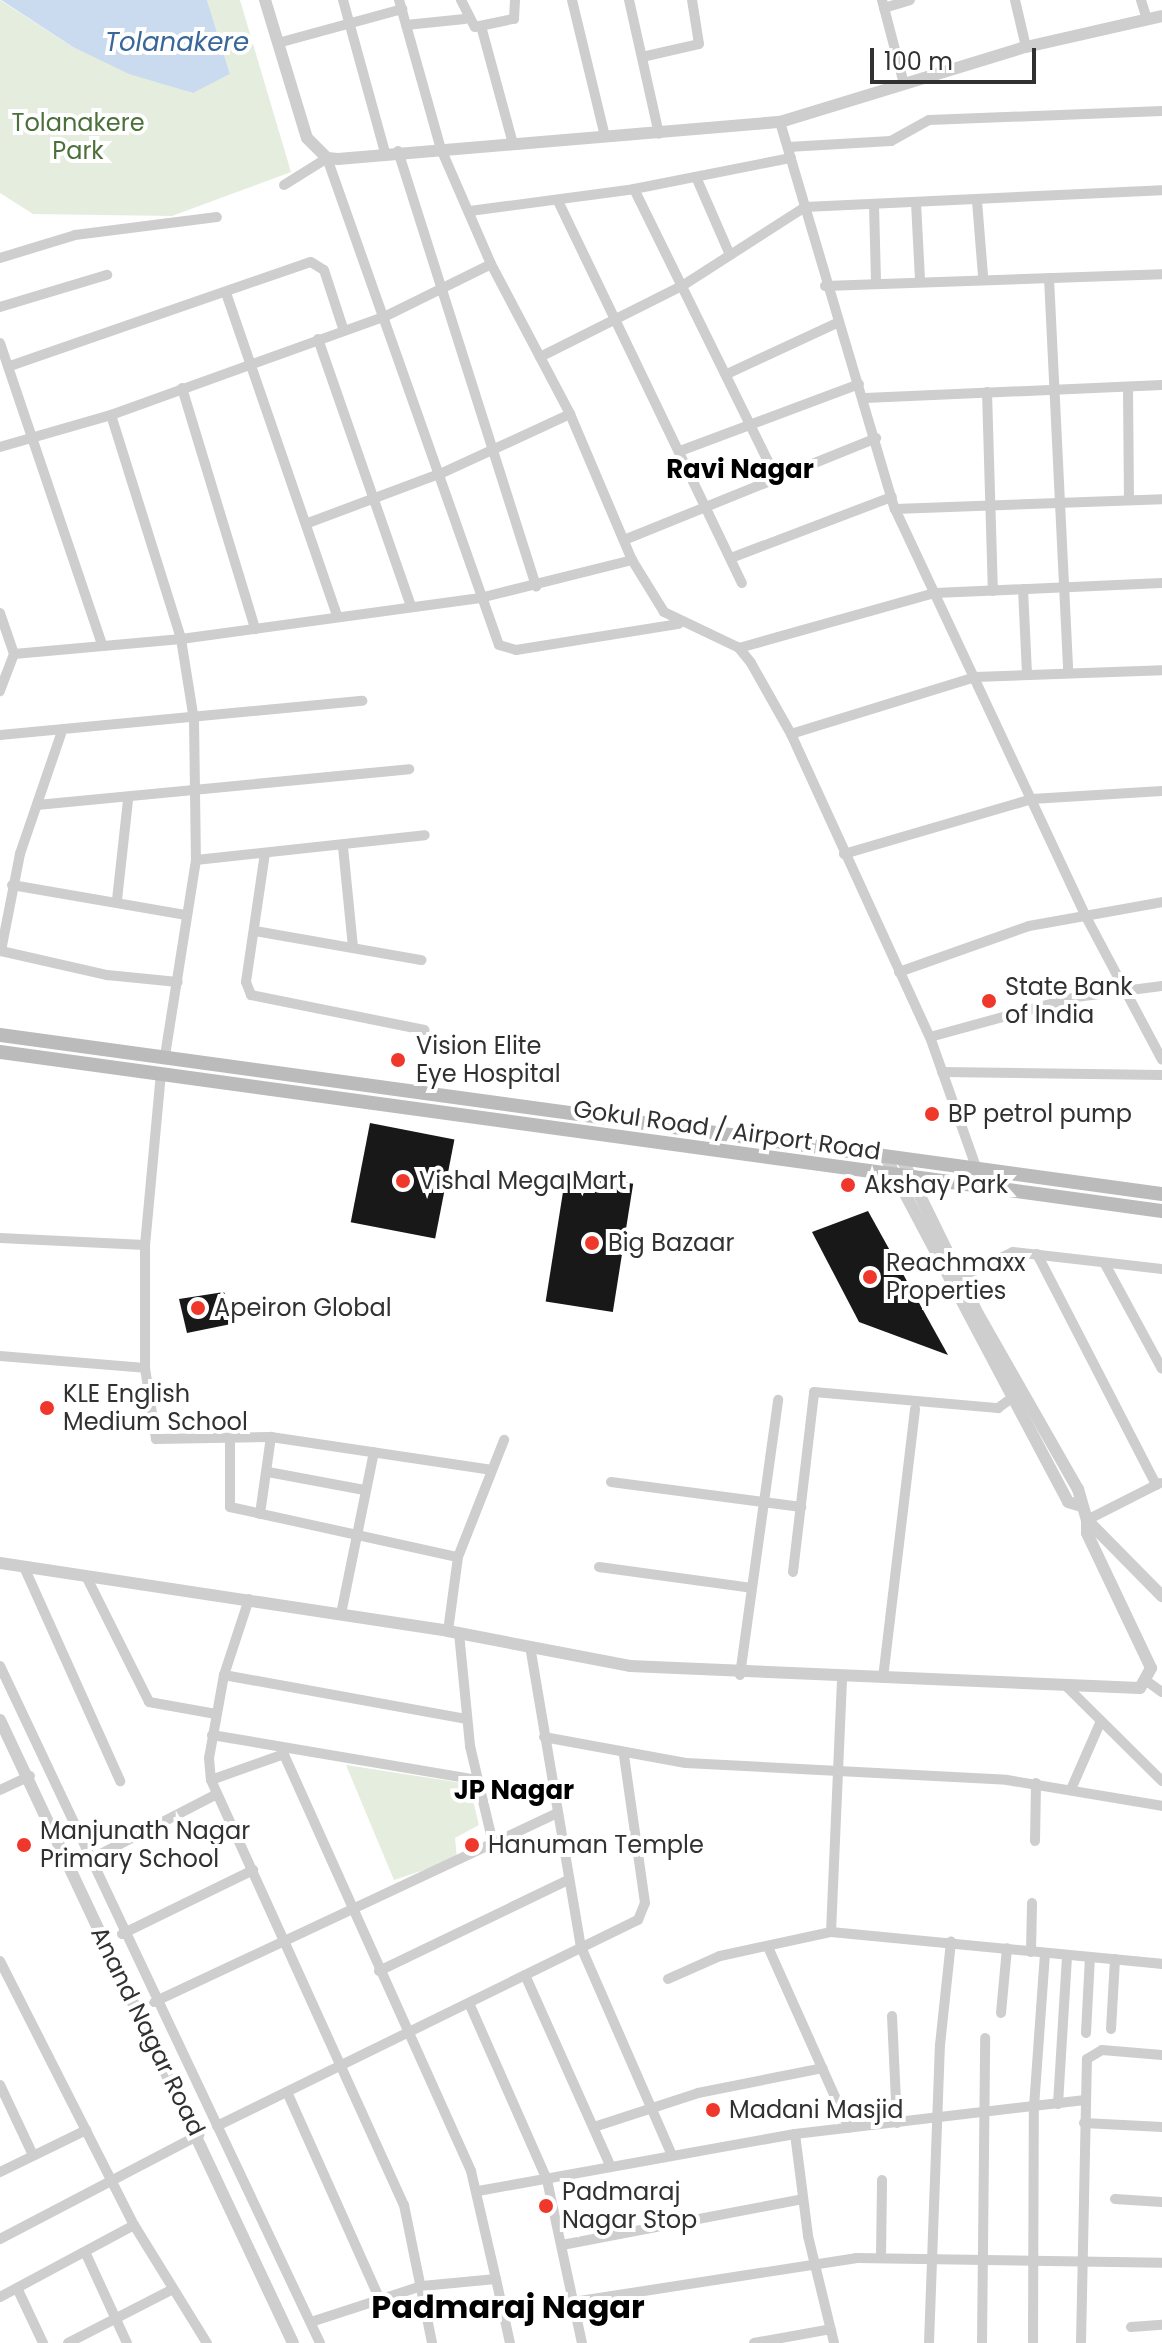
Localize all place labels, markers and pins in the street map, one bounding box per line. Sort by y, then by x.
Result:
place label: State Bank of India [1005,973,1133,1029]
marker: State Bank of India [980,992,998,1010]
place label: Vision Elite Eye Hospital [416,1032,561,1088]
marker: Vision Elite Eye Hospital [387,1049,409,1071]
place label: BP petrol pump [948,1100,1132,1128]
marker: BP petrol pump [923,1105,941,1123]
place label: Vishal Mega Mart [419,1167,627,1195]
place label: Akshay Park [864,1171,1008,1199]
marker: Vishal Mega Mart [394,1172,412,1190]
marker: Akshay Park [839,1176,857,1194]
place label: Big Bazaar [608,1229,735,1257]
marker: Big Bazaar [583,1234,601,1252]
place label: Reachmaxx Properties [886,1249,1026,1305]
marker: Reachmaxx Properties [861,1268,879,1286]
place label: Apeiron Global [214,1294,392,1322]
marker: Apeiron Global [189,1299,207,1317]
place label: KLE English Medium School [63,1380,248,1436]
marker: KLE English Medium School [38,1399,56,1417]
place label: Manjunath Nagar Primary School [40,1817,250,1873]
place label: Hanuman Temple [488,1831,704,1859]
marker: Manjunath Nagar Primary School [15,1836,33,1854]
marker: Hanuman Temple [463,1836,481,1854]
place label: Madani Masjid [729,2096,904,2124]
marker: Madani Masjid [704,2101,722,2119]
place label: Padmaraj Nagar Stop [562,2178,697,2234]
marker: Padmaraj Nagar Stop [537,2197,555,2215]

